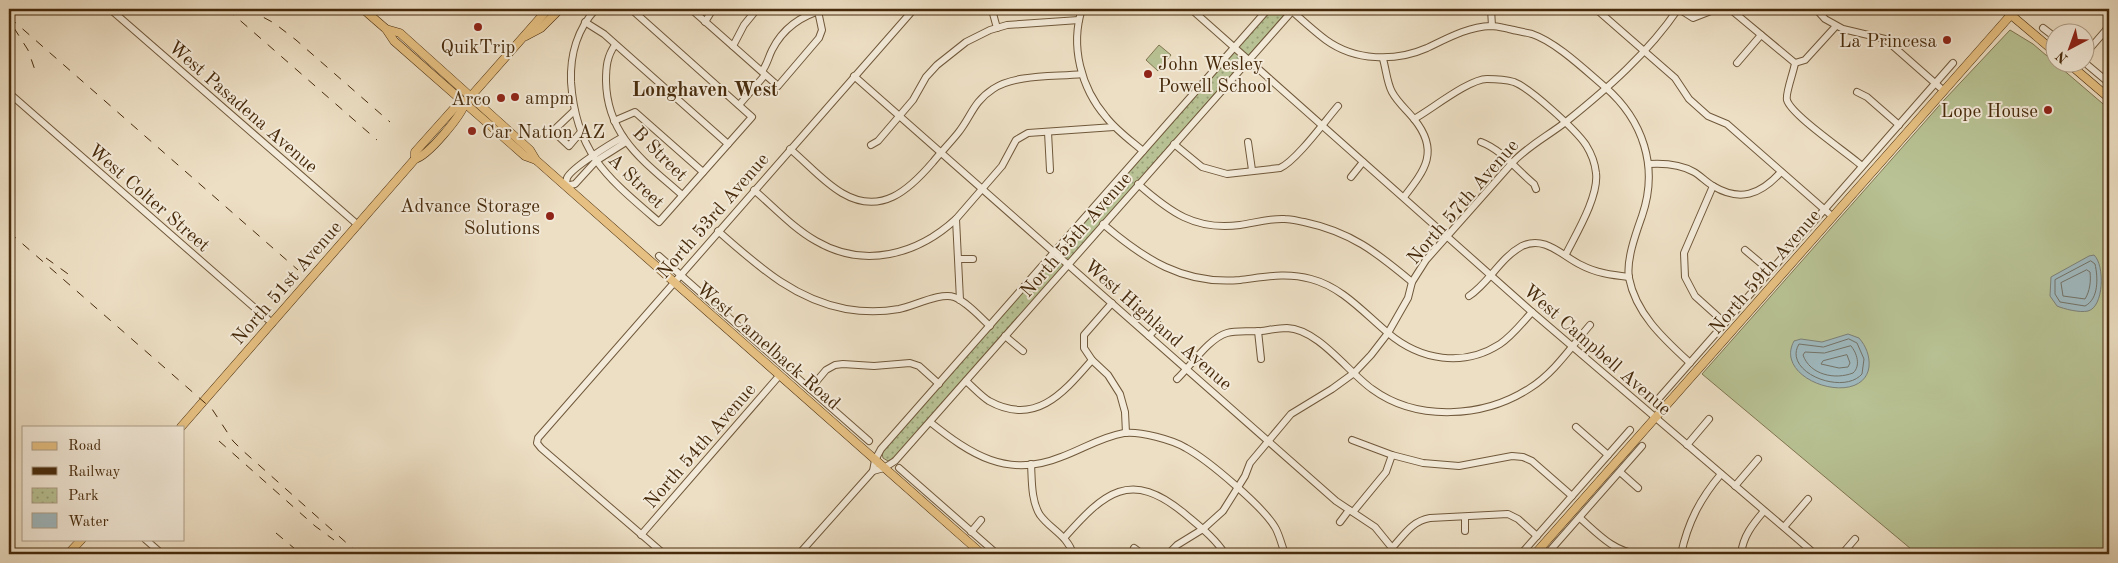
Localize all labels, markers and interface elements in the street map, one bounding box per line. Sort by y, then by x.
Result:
marker: QuikTrip [472,21,484,33]
north arrow [2046,22,2096,72]
place label: La Princesa [1839,33,1938,52]
marker: La Princesa [1941,34,1953,46]
street label: West Pasadena Avenue [164,38,320,178]
place label: QuikTrip [441,39,515,58]
text: N [2053,48,2071,66]
place label: John Wesley Powell School [1158,56,1272,97]
marker: John Wesley Powell School [1142,68,1154,80]
district label: Longhaven West [632,81,778,101]
place label: ampm [525,90,574,109]
place label: Arco [451,91,491,110]
marker: ampm [509,91,521,103]
marker: Arco [495,92,507,104]
place label: Lope House [1940,103,2038,122]
marker: Lope House [2042,104,2054,116]
place label: Car Nation AZ [482,124,605,143]
street label: B Street [628,124,690,186]
marker: Car Nation AZ [466,125,478,137]
street label: North 57th Avenue [1405,136,1523,269]
street label: West Colter Street [84,141,213,256]
street label: North 53rd Avenue [654,150,773,283]
street label: A Street [603,151,667,213]
street label: North 55th Avenue [1018,169,1136,302]
place label: Advance Storage Solutions [400,198,540,239]
street label: North 59th Avenue [1707,206,1825,339]
marker: Advance Storage Solutions [544,210,556,222]
street label: North 51st Avenue [229,218,346,349]
street label: West Highland Avenue [1080,257,1235,395]
street label: West Camelback Road [692,280,843,414]
street label: West Campbell Avenue [1519,282,1674,420]
street label: North 54th Avenue [642,380,760,513]
legend [22,426,185,540]
text: Road [68,439,102,454]
text: Railway [68,465,121,480]
text: Park [68,489,99,504]
text: Water [68,515,109,530]

